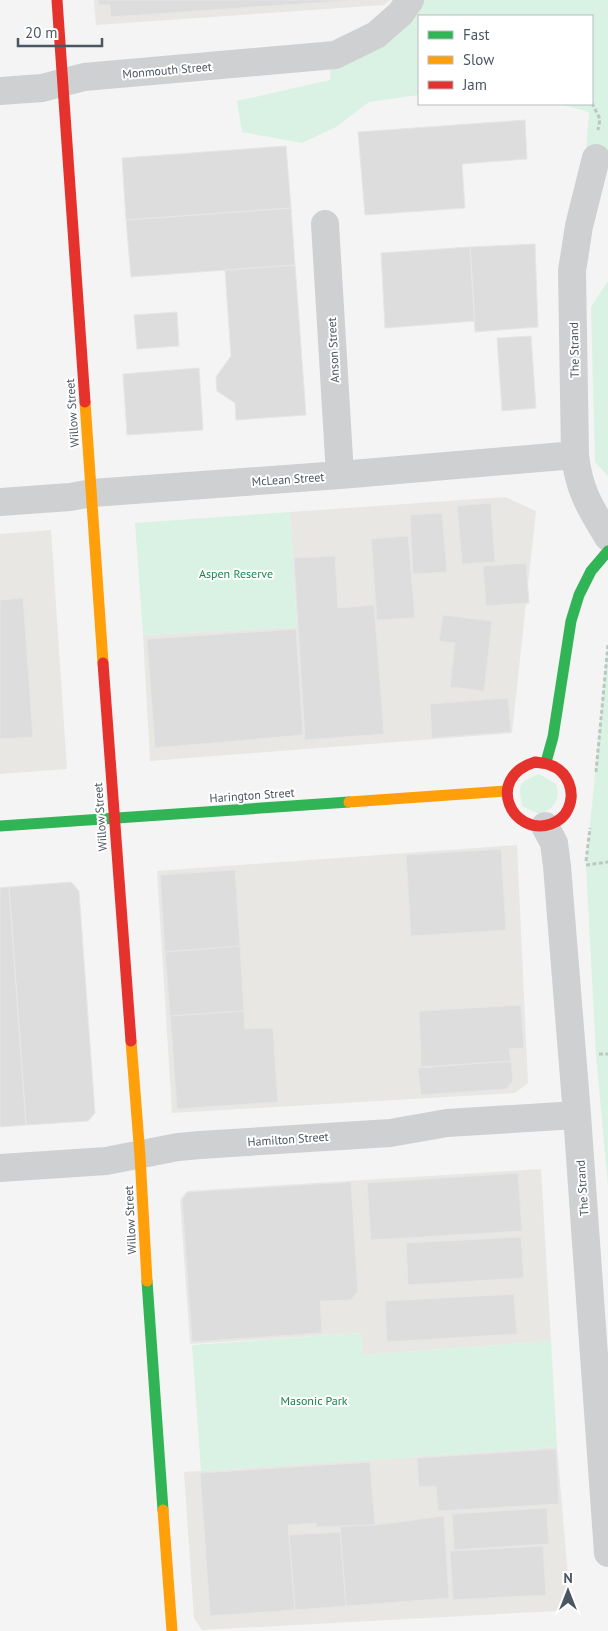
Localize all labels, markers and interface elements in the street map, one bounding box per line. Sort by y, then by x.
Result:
scale bar [18,15,101,47]
legend [418,15,593,105]
text: 20 m [25,23,58,42]
text: Fast [463,25,490,44]
text: Slow [463,50,494,69]
street label: Monmouth Street [122,59,212,81]
text: Jam [462,75,487,94]
street label: Anson Street [324,317,342,383]
street label: The Strand [566,322,582,378]
street label: Willow Street [62,378,82,448]
street label: McLean Street [251,469,325,489]
park label: Aspen Reserve [199,566,273,581]
street label: Willow Street [90,782,110,852]
street label: Harington Street [209,785,295,805]
street label: Hamilton Street [247,1129,329,1149]
street label: The Strand [573,1160,591,1216]
street label: Willow Street [121,1185,139,1255]
park label: Masonic Park [280,1393,348,1408]
north arrow [543,1566,593,1616]
text: N [563,1569,573,1587]

